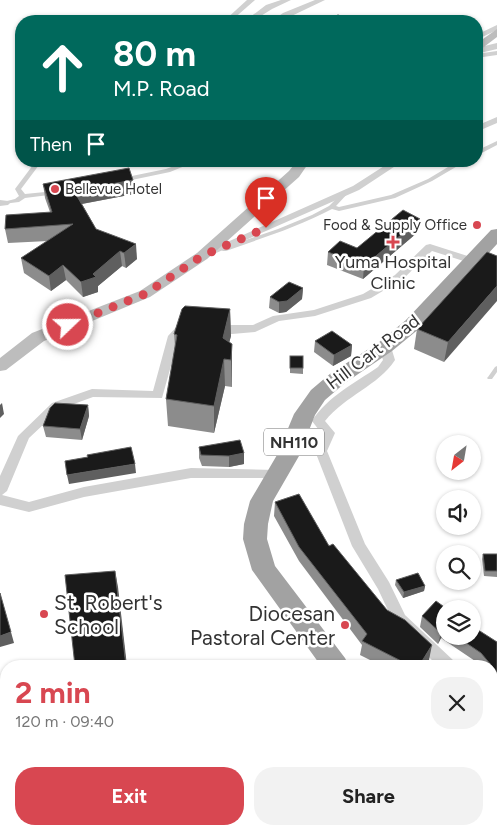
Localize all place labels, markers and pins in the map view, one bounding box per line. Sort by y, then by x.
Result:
pin [245,177,287,228]
place label: Bellevue Hotel [65,180,162,198]
marker: Bellevue Hotel [49,183,61,195]
place label: Food & Supply Office [323,216,467,234]
marker: Food & Supply Office [471,219,483,231]
marker: Yuma Hospital Clinic [386,235,400,249]
place label: Yuma Hospital Clinic [335,251,451,294]
place label: St. Robert's School [54,590,163,639]
place label: Diocesan Pastoral Center [190,601,335,650]
marker: St. Robert's School [38,608,50,620]
marker: Diocesan Pastoral Center [339,619,351,631]

